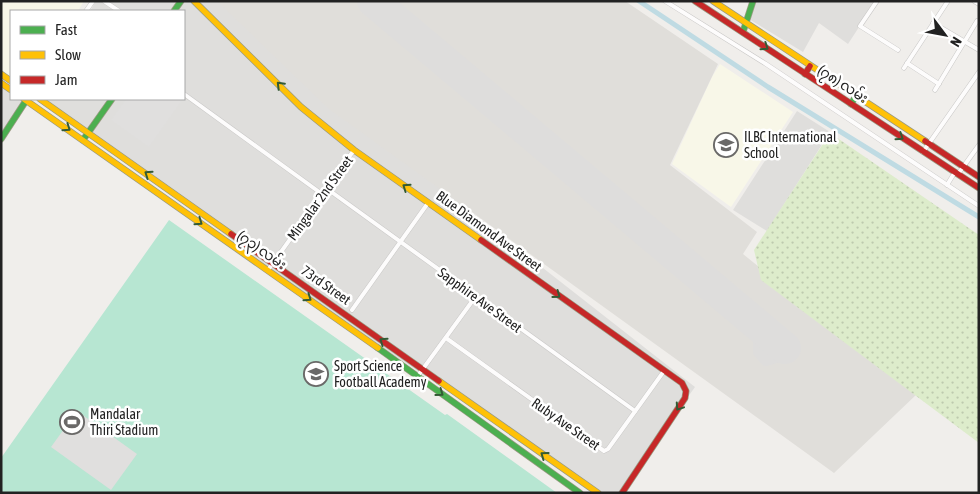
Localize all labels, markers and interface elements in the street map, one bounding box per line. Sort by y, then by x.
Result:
legend [10,10,185,100]
north arrow [920,10,970,60]
text: Fast [55,21,77,38]
text: N [947,34,965,50]
one-way arrow [759,41,769,50]
text: Slow [55,46,81,63]
street label: (၇၈) လမ်း [813,60,872,110]
text: Jam [55,71,78,88]
one-way arrow [277,82,286,91]
one-way arrow [61,122,70,131]
place label: ILBC International School [744,129,837,161]
one-way arrow [894,131,904,140]
school or university icon: ILBC International School [713,132,739,158]
street label: Mingalar 2nd Street [284,153,356,243]
one-way arrow [144,171,153,180]
one-way arrow [402,184,412,193]
street label: Blue Diamond Ave Street [433,187,545,275]
one-way arrow [194,216,203,225]
street label: (၇၃) လမ်း [232,226,291,276]
street label: 73rd Street [298,262,354,308]
street label: Sapphire Ave Street [435,264,525,336]
one-way arrow [551,288,560,298]
one-way arrow [302,292,312,301]
one-way arrow [379,338,389,347]
place label: Sport Science Football Academy [334,358,427,390]
school or university icon: Sport Science Football Academy [303,361,329,387]
one-way arrow [434,387,444,396]
street label: Ruby Ave Street [529,395,603,453]
one-way arrow [676,401,685,410]
place label: Mandalar Thiri Stadium [90,406,158,438]
sports icon: Mandalar Thiri Stadium [59,409,85,435]
one-way arrow [540,452,550,461]

